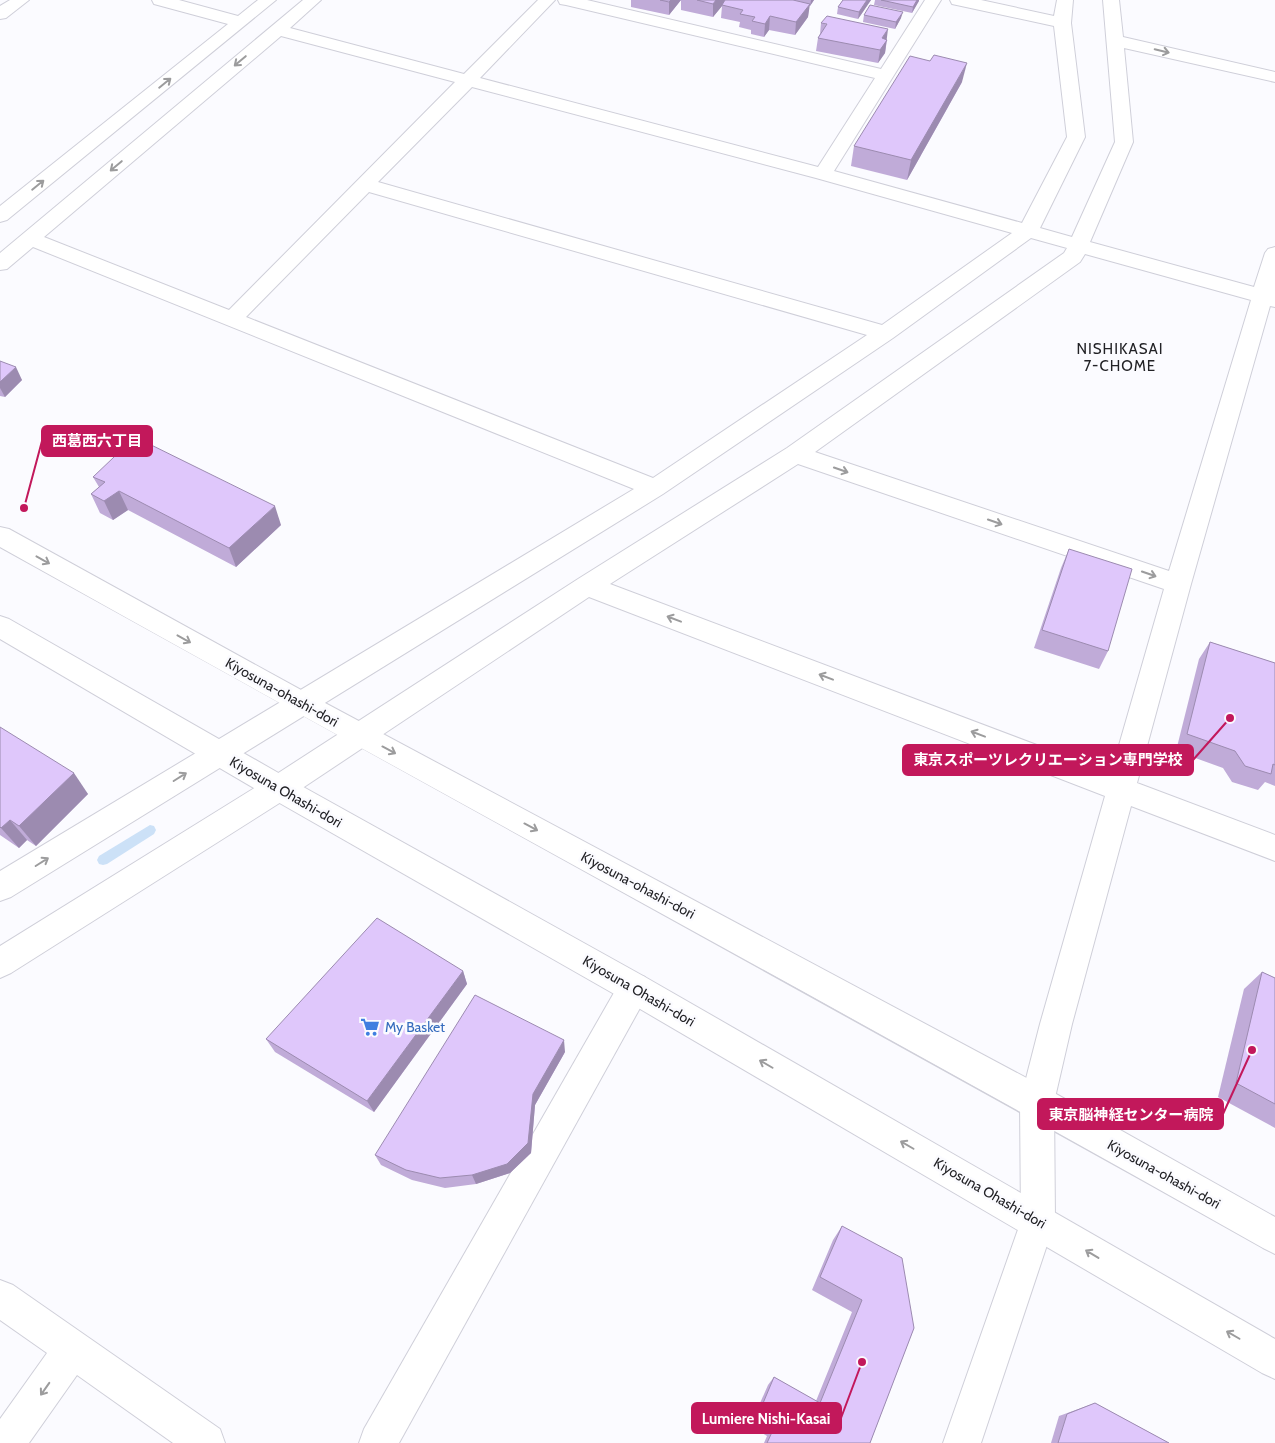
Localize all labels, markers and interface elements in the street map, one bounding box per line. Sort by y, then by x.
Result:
one-way arrow [1153,47,1169,56]
one-way arrow [233,56,246,67]
one-way arrow [158,78,171,89]
one-way arrow [109,161,122,172]
one-way arrow [31,180,44,191]
district label: NISHIKASAI 7-CHOME [1076,340,1164,375]
callout: 西葛西六丁目 [42,426,152,456]
text: 西葛西六丁目 [52,432,142,450]
one-way arrow [833,466,849,475]
one-way arrow [987,518,1003,527]
one-way arrow [35,555,49,565]
one-way arrow [1141,570,1156,579]
one-way arrow [667,614,682,623]
one-way arrow [177,634,192,644]
street label: Kiyosuna-ohashi-dori [222,653,342,731]
one-way arrow [819,672,834,681]
one-way arrow [971,729,986,739]
one-way arrow [381,745,396,755]
callout: 東京スポーツレクリエーション専門学校 [903,745,1193,775]
text: 東京スポーツレクリエーション専門学校 [913,751,1183,769]
street label: Kiyosuna Ohashi-dori [227,752,345,832]
one-way arrow [173,772,187,782]
one-way arrow [524,823,538,833]
street label: Kiyosuna-ohashi-dori [578,847,698,923]
one-way arrow [34,856,48,866]
street label: Kiyosuna Ohashi-dori [580,951,698,1031]
supermarket icon: My Basket [359,1016,381,1038]
place label: My Basket [385,1018,445,1036]
one-way arrow [759,1059,774,1069]
callout: 東京脳神経センター病院 [1038,1099,1223,1129]
text: 東京脳神経センター病院 [1048,1106,1214,1124]
street label: Kiyosuna-ohashi-dori [1104,1135,1224,1213]
one-way arrow [900,1140,915,1149]
street label: Kiyosuna Ohashi-dori [931,1153,1049,1233]
one-way arrow [1086,1248,1100,1258]
one-way arrow [1226,1330,1240,1340]
one-way arrow [40,1382,50,1396]
callout: Lumiere Nishi-Kasai [692,1403,841,1433]
text: Lumiere Nishi-Kasai [702,1410,830,1428]

